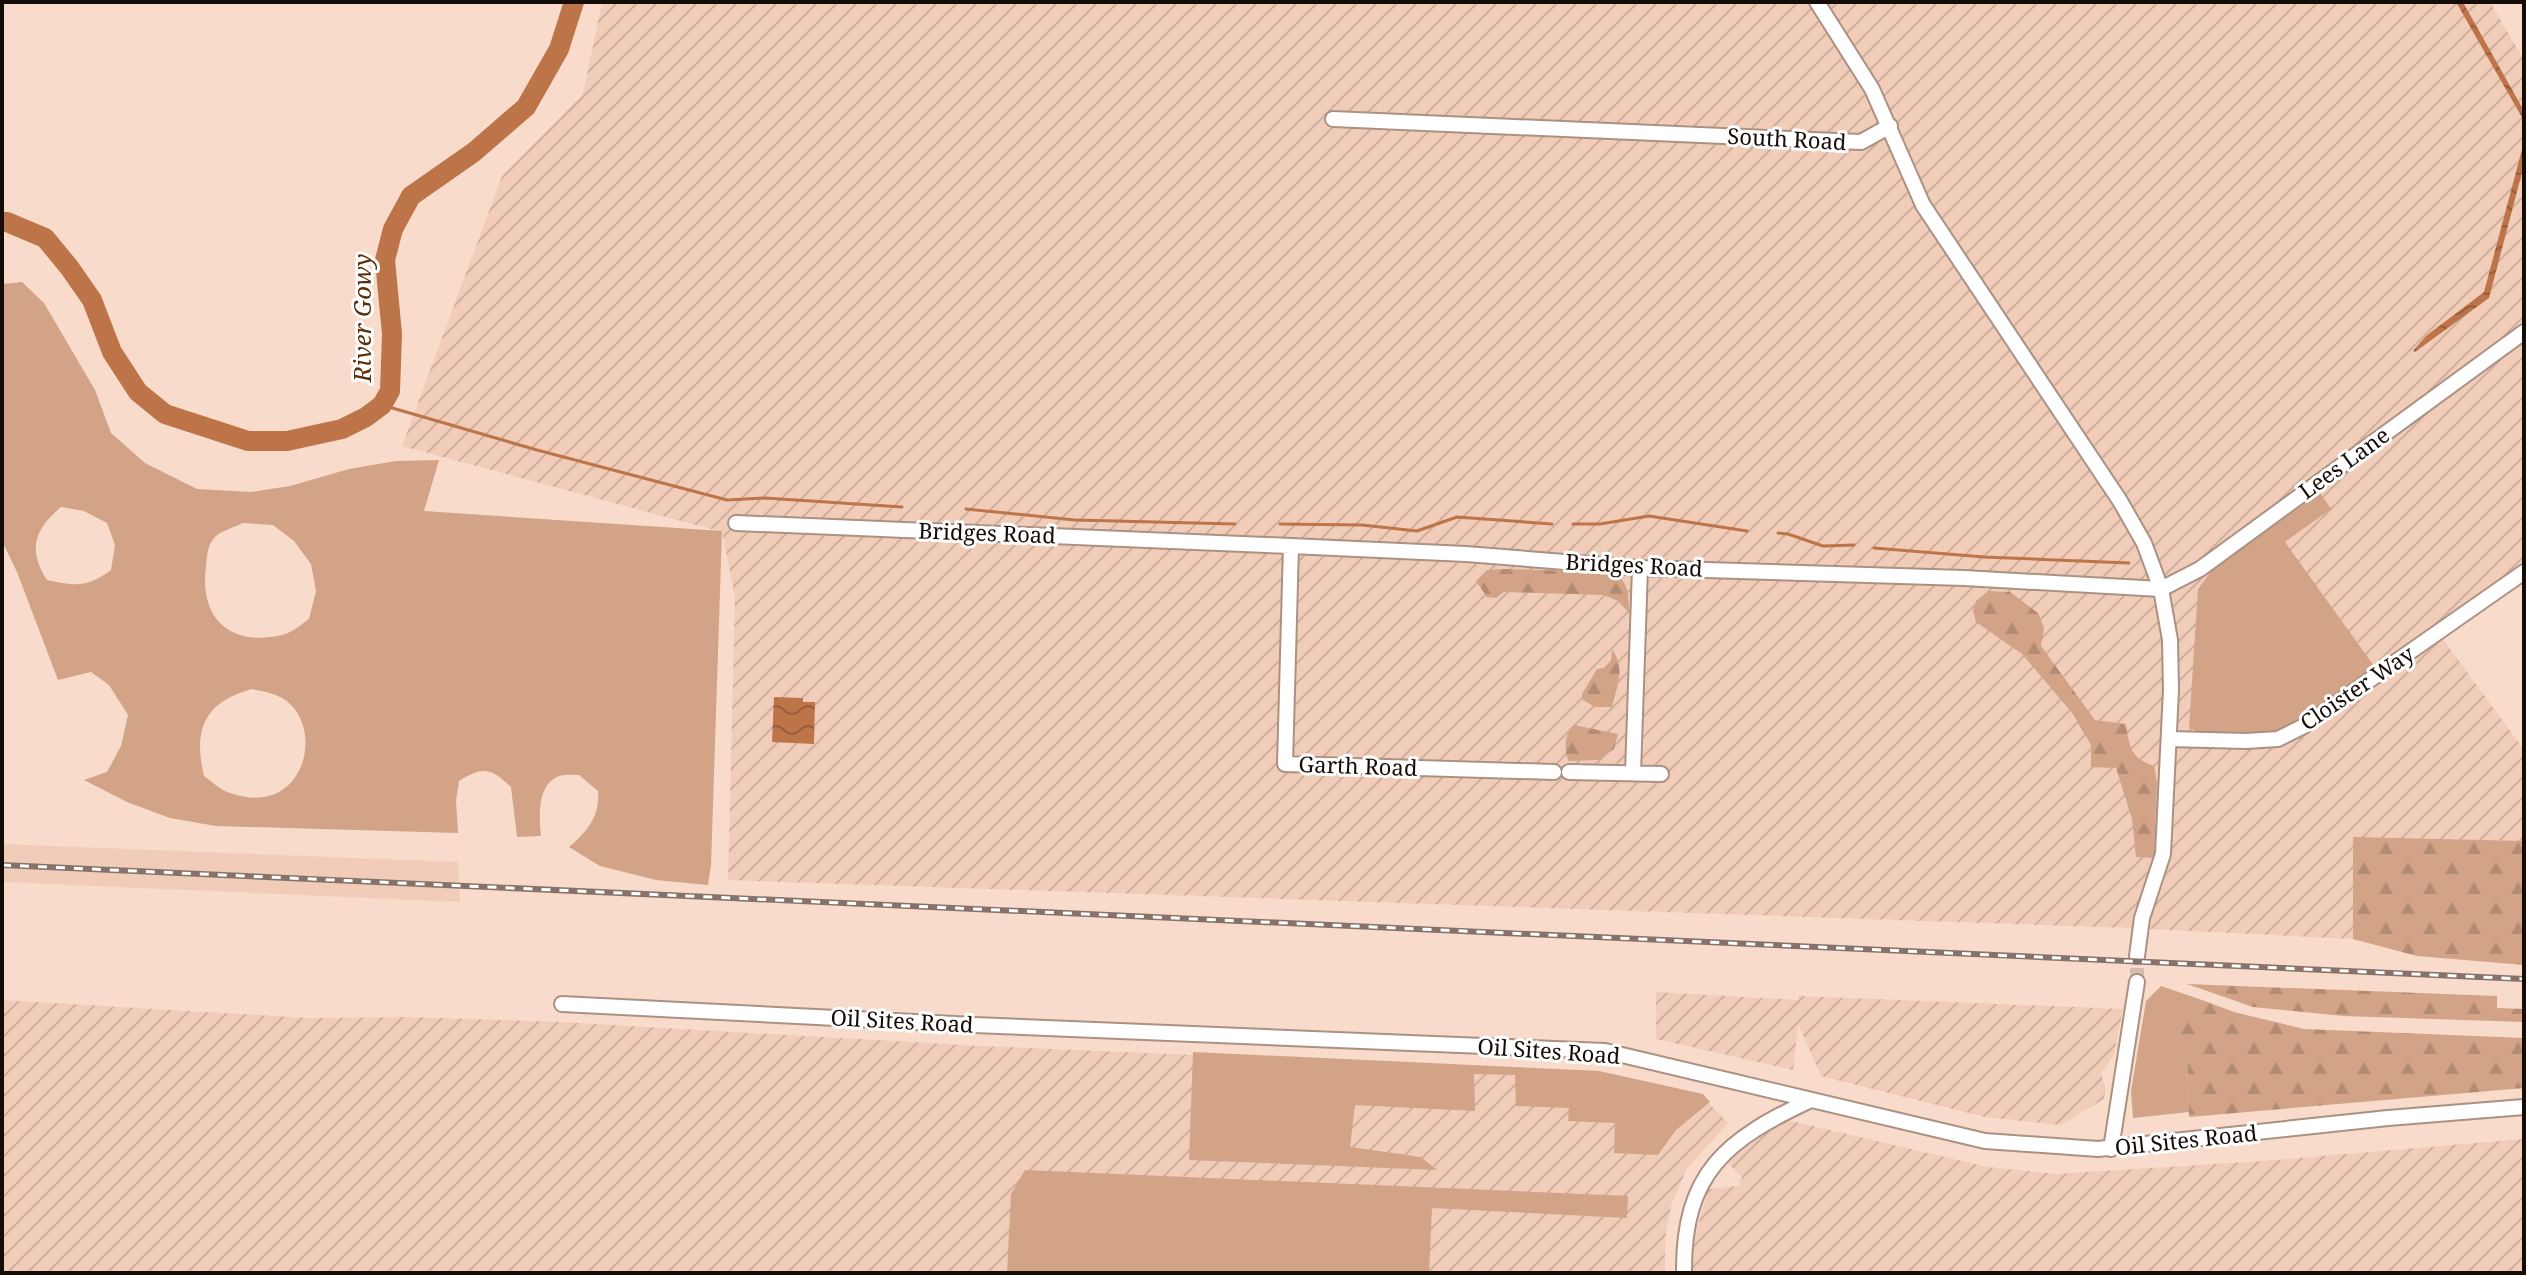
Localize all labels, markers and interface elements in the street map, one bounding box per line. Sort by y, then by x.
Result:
street label: South Road [1727,120,1848,156]
water label: River Gowy [345,254,378,383]
street label: Lees Lane [2292,419,2395,505]
street label: Bridges Road [918,515,1057,549]
street label: Bridges Road [1565,545,1704,583]
street label: Cloister Way [2294,638,2420,736]
street label: Garth Road [1298,748,1418,782]
street label: Oil Sites Road [830,1001,975,1039]
street label: Oil Sites Road [1477,1030,1622,1070]
street label: Oil Sites Road [2113,1117,2259,1161]

